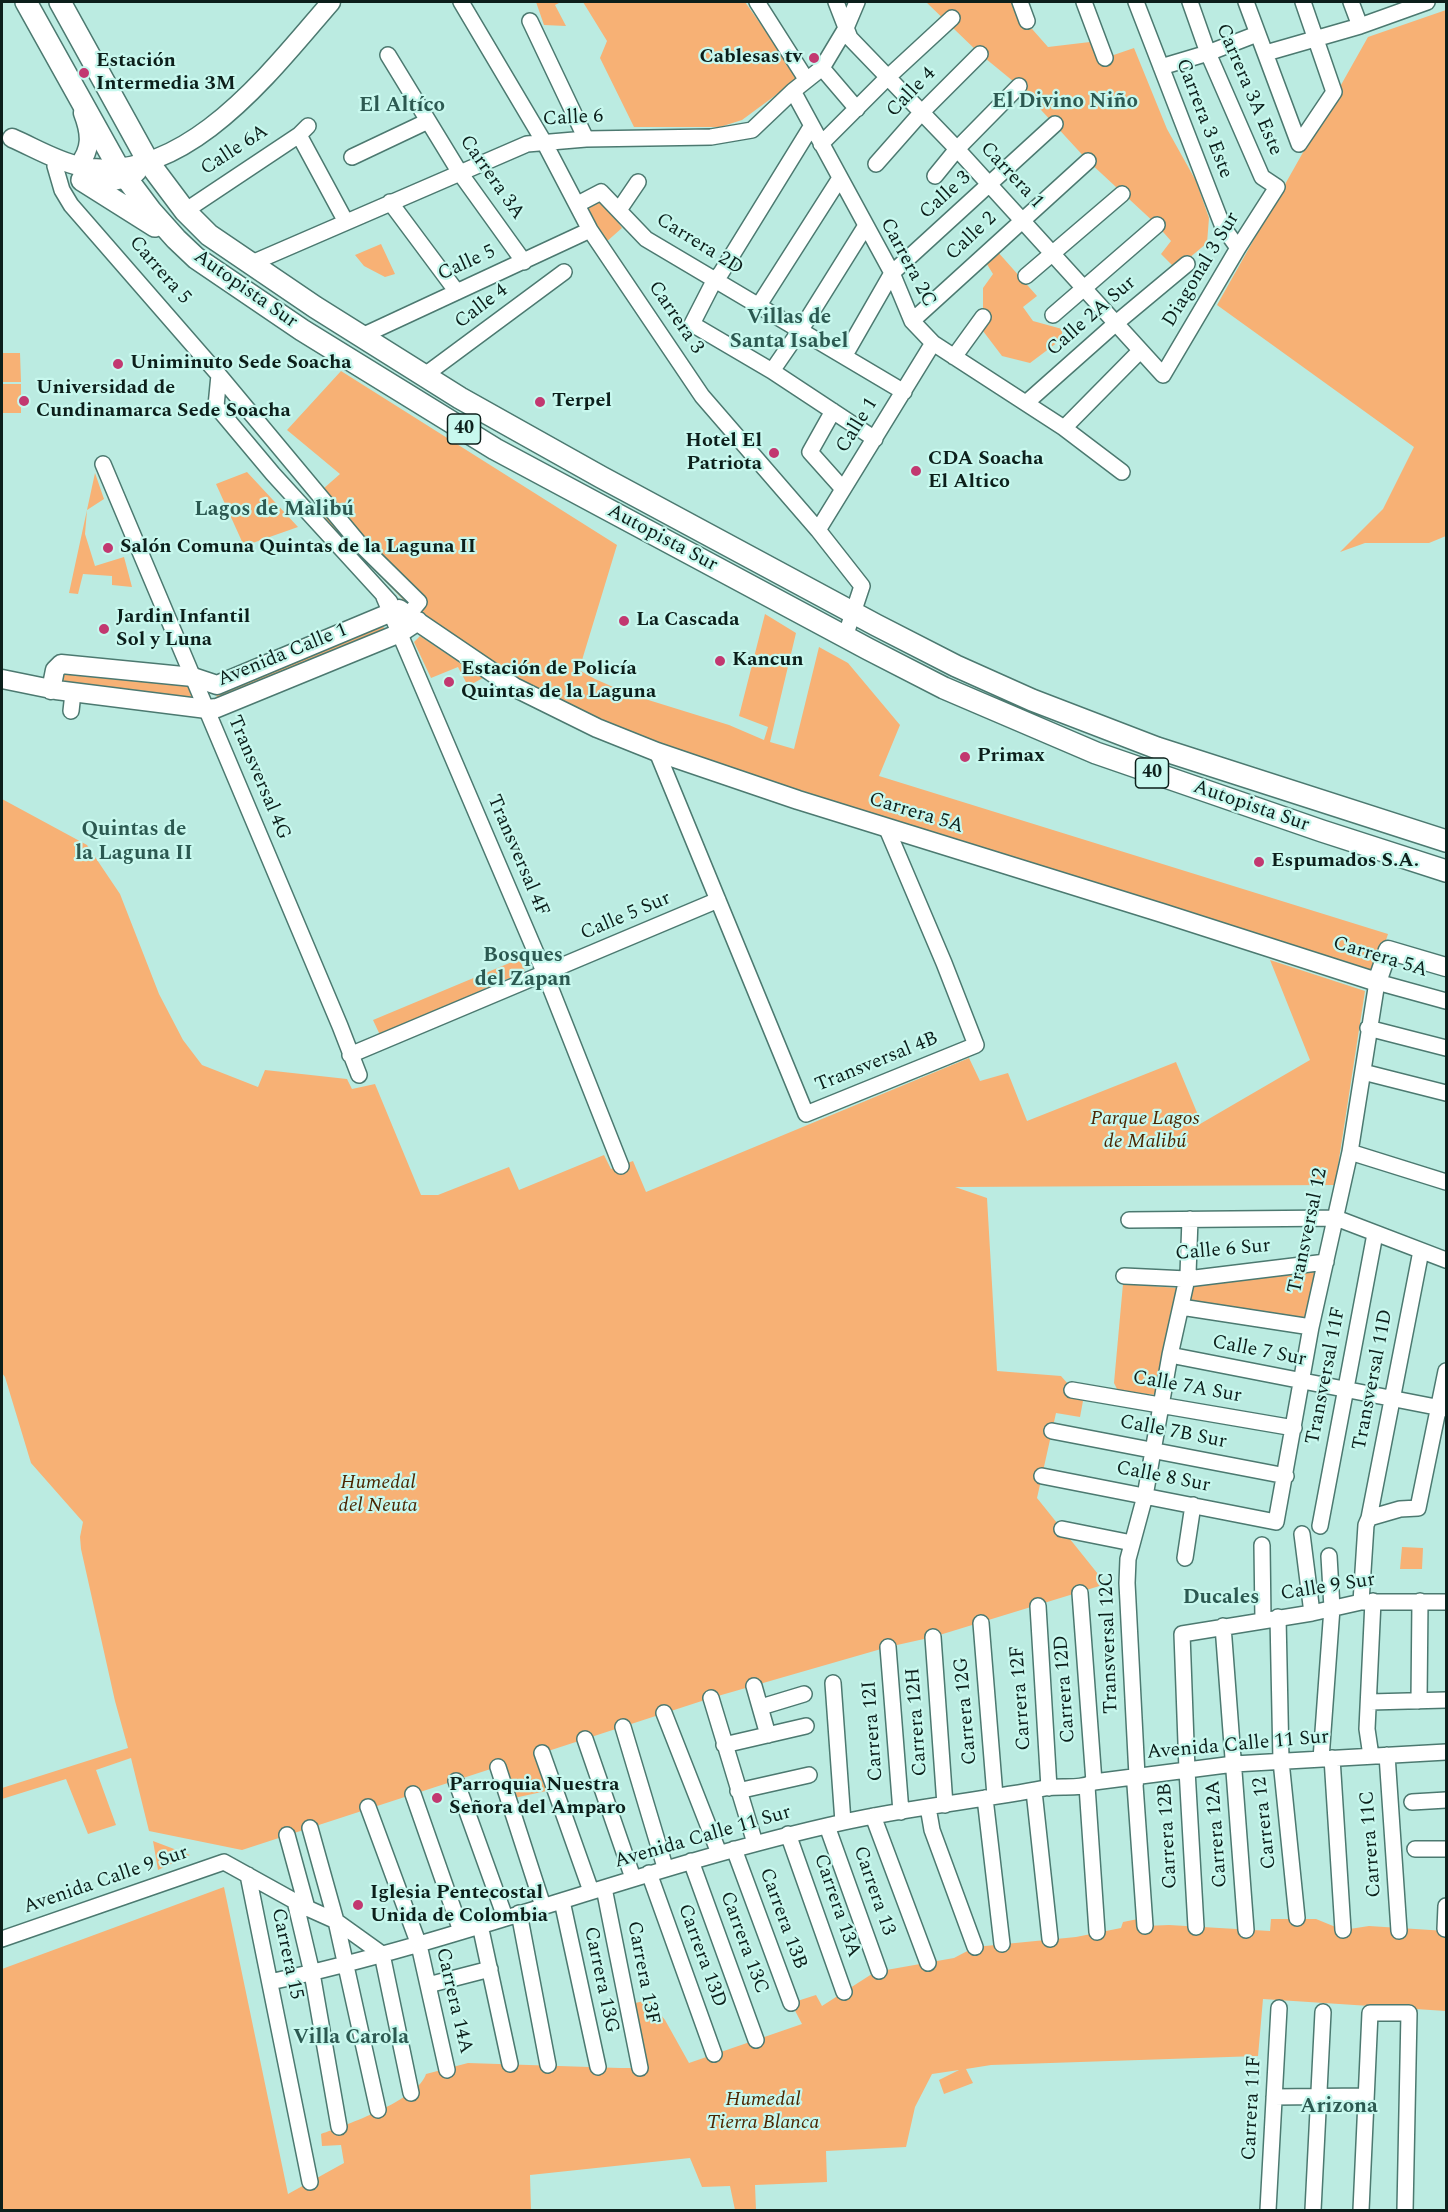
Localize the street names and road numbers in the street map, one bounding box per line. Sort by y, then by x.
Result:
street label: Carrera 3A Este [1209,20,1287,160]
street label: Carrera 3 Este [1169,56,1237,182]
street label: Calle 4 [882,63,942,123]
street label: Calle 6 [542,105,604,133]
street label: Calle 6A [197,120,273,182]
street label: Carrera 3A [453,131,529,225]
street label: Carrera 1 [974,138,1048,214]
street label: Calle 3 [915,167,977,225]
street label: Calle 2 [942,208,1002,266]
street label: Diagonal 3 Sur [1158,208,1246,332]
street label: Carrera 2D [651,209,747,281]
street label: Carrera 2C [874,214,940,312]
street label: Carrera 5 [123,232,195,310]
street label: Calle 5 [434,241,500,287]
street label: Autopista Sur [188,245,302,335]
street label: Calle 2A Sur [1042,272,1142,362]
street label: Carrera 3 [642,277,708,359]
street label: Calle 4 [451,279,513,335]
street label: Calle 1 [832,394,884,458]
road number: 40 [448,414,480,444]
street label: Autopista Sur [603,500,721,578]
street label: Avenida Calle 1 [215,619,351,693]
street label: Transversal 4G [221,712,295,844]
road number: 40 [1136,758,1168,788]
street label: Autopista Sur [1190,776,1312,838]
street label: Carrera 5A [866,788,966,840]
street label: Transversal 4F [481,792,553,920]
street label: Calle 5 Sur [577,887,675,947]
street label: Carrera 5A [1330,932,1430,984]
street label: Transversal 4B [812,1027,942,1099]
street label: Transversal 12 [1284,1166,1334,1296]
street label: Calle 6 Sur [1174,1235,1272,1267]
street label: Transversal 11F [1302,1305,1352,1447]
street label: Transversal 11D [1349,1308,1399,1452]
street label: Calle 7 Sur [1210,1331,1308,1373]
street label: Calle 7A Sur [1131,1367,1243,1409]
street label: Calle 7B Sur [1117,1411,1229,1455]
street label: Calle 8 Sur [1114,1457,1212,1499]
street label: Calle 9 Sur [1279,1569,1377,1607]
street label: Transversal 12C [1096,1572,1124,1714]
street label: Carrera 12D [1050,1634,1082,1744]
street label: Carrera 12F [1006,1645,1038,1751]
street label: Carrera 12G [950,1656,984,1766]
street label: Carrera 12H [902,1667,934,1777]
street label: Carrera 12I [859,1680,889,1782]
street label: Avenida Calle 11 Sur [1146,1726,1330,1766]
street label: Carrera 12 [1249,1776,1283,1870]
street label: Carrera 12A [1202,1779,1234,1889]
street label: Carrera 12B [1154,1782,1184,1890]
street label: Carrera 11C [1356,1790,1388,1898]
street label: Avenida Calle 11 Sur [612,1801,794,1875]
street label: Avenida Calle 9 Sur [20,1842,192,1920]
street label: Carrera 13 [847,1843,899,1939]
street label: Carrera 13A [807,1851,865,1961]
street label: Carrera 13B [753,1865,811,1973]
street label: Carrera 13C [713,1888,773,1998]
street label: Carrera 13D [671,1901,731,2011]
street label: Carrera 15 [265,1906,307,2002]
street label: Carrera 13F [620,1919,664,2027]
street label: Carrera 13G [577,1925,623,2035]
street label: Carrera 14A [429,1946,477,2056]
street label: Carrera 11F [1238,2055,1268,2161]

